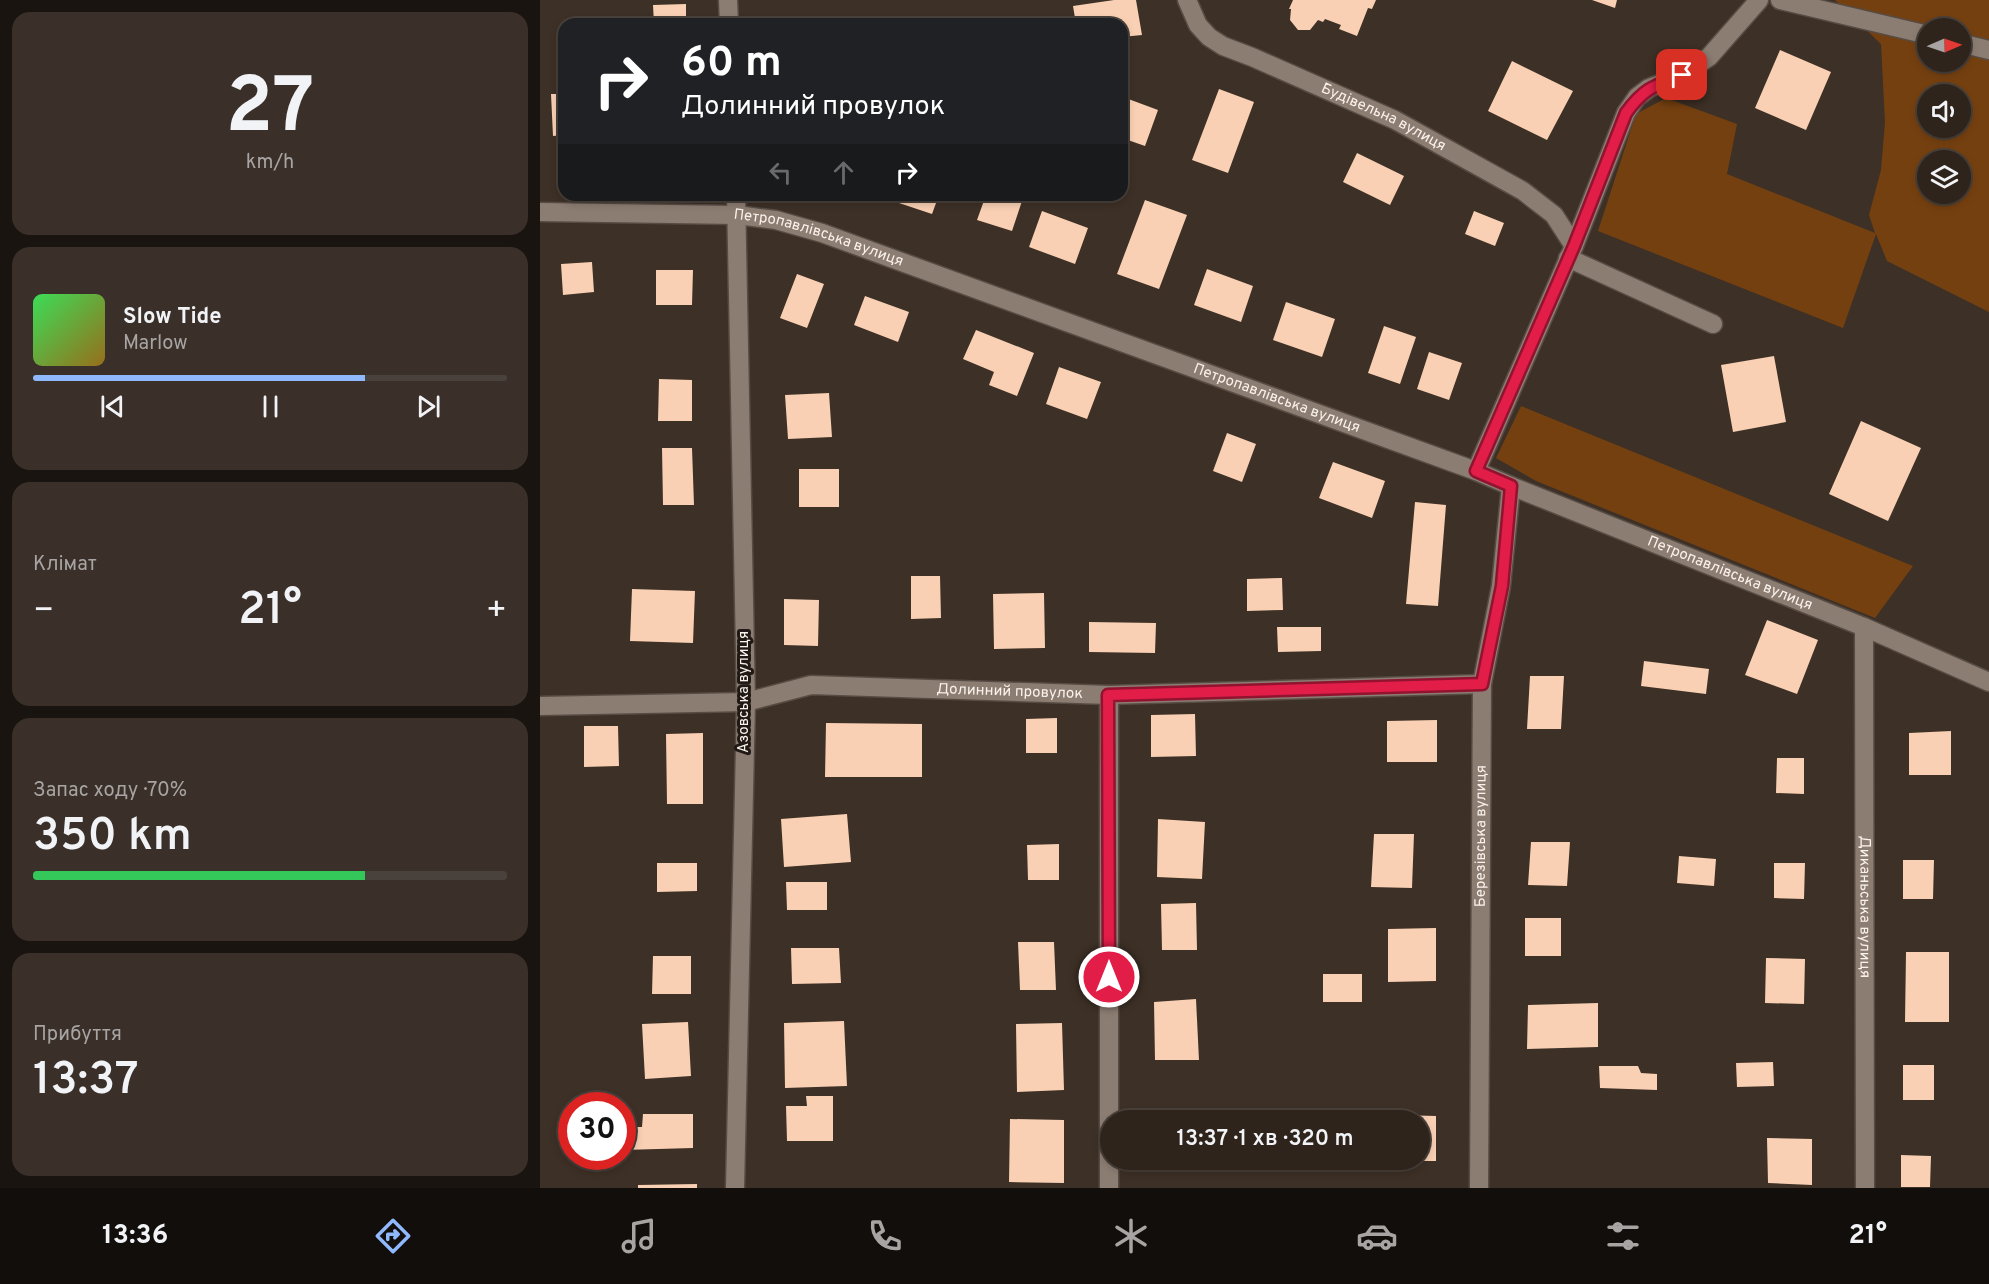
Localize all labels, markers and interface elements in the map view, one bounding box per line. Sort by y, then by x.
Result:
north arrow [1917,18,1971,72]
map controls [1917,18,1971,204]
text: 60 m [681,38,782,91]
icon: right [582,42,660,120]
pin [1656,49,1707,100]
icon: arrive [1665,58,1698,91]
text: 27 [226,61,314,160]
street label: Будівельна вулиця [1318,79,1449,156]
button: sound [1917,84,1971,138]
text: Долинний провулок [681,90,945,124]
text: km/h [246,150,294,176]
button: layers [1917,150,1971,204]
icon: left [764,156,797,189]
icon: ahead [827,156,860,189]
icon: right [890,156,923,189]
street label: Петропавлівська вулиця [733,205,906,271]
text: Slow Tide [123,304,222,331]
text: Marlow [123,331,187,357]
street label: Петропавлівська вулиця [1191,359,1363,438]
icon: previous [96,390,129,423]
icon: pause [254,390,287,423]
icon: next [412,390,445,423]
street label: Петропавлівська вулиця [1645,532,1815,615]
text: Клімат [33,552,97,578]
text: 21° [238,583,302,640]
text: − [33,591,54,633]
text: + [486,591,507,633]
street label: Азовська вулиця [735,631,754,753]
street label: Долинний провулок [936,680,1083,704]
street label: Березівська вулиця [1471,765,1491,907]
text: Запас ходу · 70% [33,778,187,804]
text: 350 km [33,809,192,866]
street label: Диканьська вулиця [1855,836,1874,978]
position arrow [1077,945,1141,1009]
text: Прибуття [33,1022,122,1048]
text: 13:37 [33,1053,139,1110]
speed limit sign: 30 [558,1092,636,1170]
text: 13:37 · 1 хв · 320 m [1176,1126,1354,1153]
icon: directions [372,1215,414,1257]
icon: music [618,1215,660,1257]
icon: phone [864,1215,906,1257]
icon: climate [1110,1215,1152,1257]
icon: car [1356,1215,1398,1257]
icon: filters [1602,1215,1644,1257]
text: 13:36 [102,1219,168,1253]
text: 21° [1848,1219,1887,1253]

